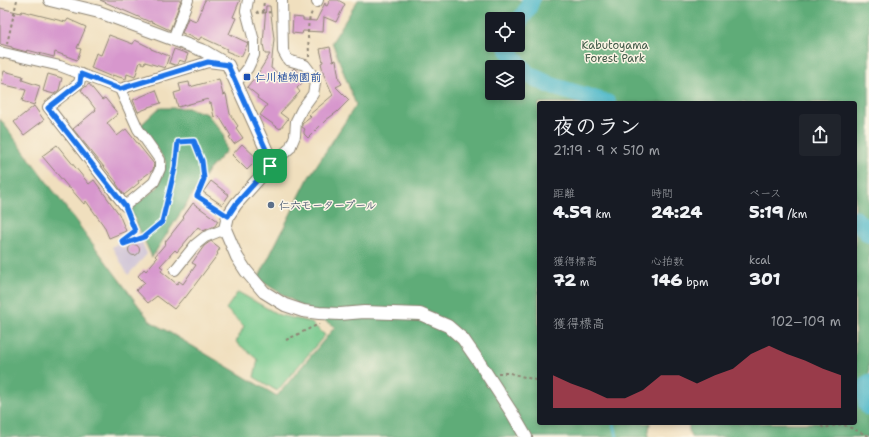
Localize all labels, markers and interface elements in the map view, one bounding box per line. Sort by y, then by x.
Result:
map controls [485,12,525,100]
button: locate [485,12,525,52]
park label: Kabutoyama Forest Park [582,38,649,66]
button: layers [485,60,525,100]
place label: 仁川植物園前 [255,70,321,85]
marker: 仁川植物園前 [242,72,252,82]
text: 夜のラン [553,112,641,141]
button: share [799,114,841,156]
text: 21:19 · 9 × 510 m [553,142,660,159]
pin [253,149,287,183]
icon: arrive [259,155,281,177]
text: 距離 [553,186,575,201]
text: 時間 [651,186,673,201]
text: ペース [749,186,781,201]
place label: 仁六モータープール [279,198,376,213]
marker: 仁六モータープール [266,200,276,210]
text: 4.59 [553,201,592,223]
text: 24:24 [651,201,702,223]
text: 5:19 [749,201,784,223]
text: km [592,207,611,222]
text: /km [784,207,807,222]
text: kcal [749,253,770,268]
text: 獲得標高 [553,254,597,269]
text: 心拍数 [651,254,684,269]
text: 301 [749,268,780,290]
text: 72 [553,269,576,291]
text: 146 [651,269,683,291]
text: m [576,275,589,290]
text: bpm [683,275,708,290]
text: 102–109 m [771,313,841,330]
text: 獲得標高 [553,315,605,332]

